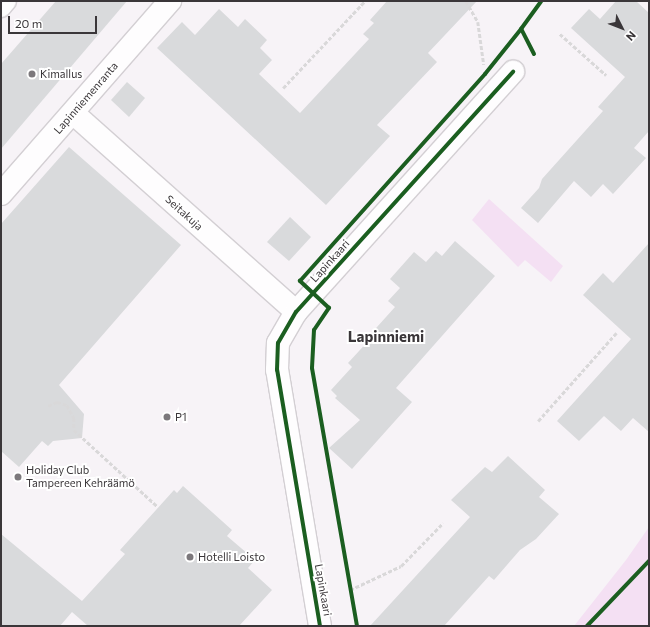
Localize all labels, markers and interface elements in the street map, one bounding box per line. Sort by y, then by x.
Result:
scale bar [10,8,99,34]
north arrow [602,8,642,48]
text: 20 m [15,16,42,30]
text: N [624,29,639,44]
street label: Lapinniemenranta [51,59,121,137]
place label: Kimallus [40,67,82,81]
marker: Kimallus [27,69,37,79]
street label: Seitakuja [162,193,206,233]
street label: Lapinkaari [308,237,352,285]
district label: Lapinniemi [348,328,424,346]
place label: P1 [175,410,187,424]
marker: P1 [162,412,172,422]
place label: Holiday Club Tampereen Kehräämö [26,464,135,490]
marker: Holiday Club Tampereen Kehräämö [13,472,23,482]
place label: Hotelli Loisto [198,550,265,564]
marker: Hotelli Loisto [185,552,195,562]
street label: Lapinkaari [312,563,334,617]

